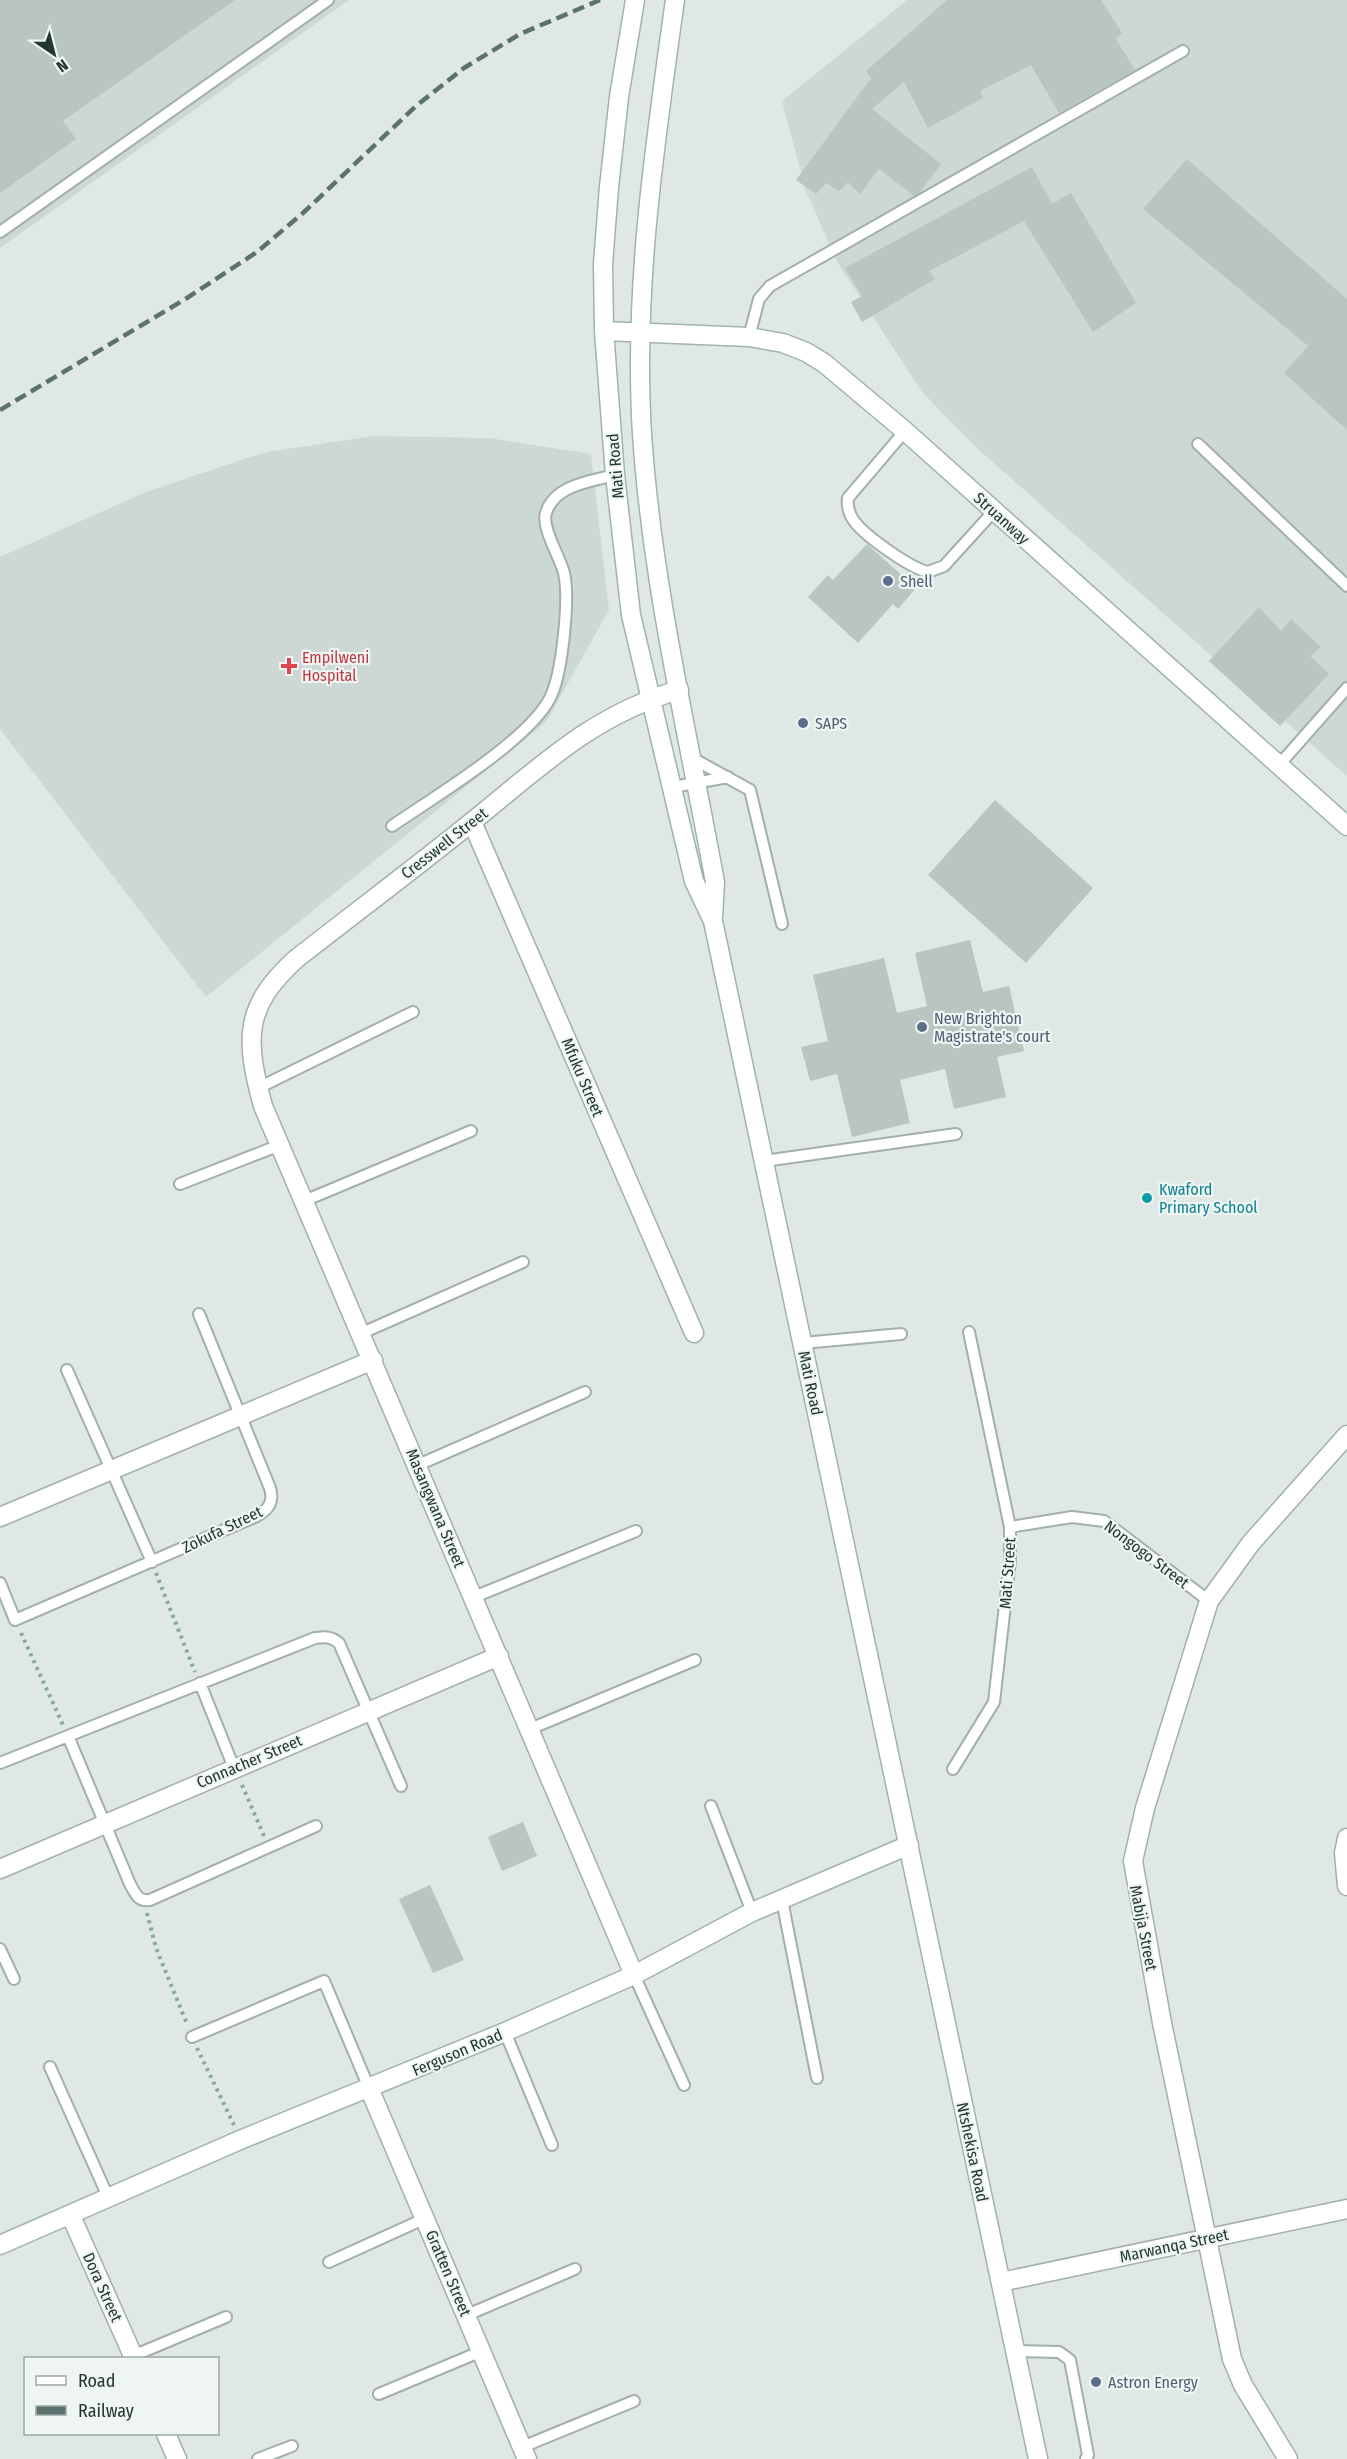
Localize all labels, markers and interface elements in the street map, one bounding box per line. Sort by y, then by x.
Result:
north arrow [24,24,84,84]
text: N [53,55,72,76]
street label: Mati Road [603,433,628,499]
street label: Struanway [970,488,1034,549]
place label: Shell [900,572,933,591]
marker: Shell [881,574,895,588]
place label: Empilweni Hospital [302,648,369,685]
marker: Empilweni Hospital [280,657,298,675]
place label: SAPS [815,714,847,733]
marker: SAPS [796,716,810,730]
street label: Cresswell Street [397,803,492,883]
place label: New Brighton Magistrate's court [934,1009,1051,1046]
marker: New Brighton Magistrate's court [915,1020,929,1034]
street label: Mfuku Street [557,1035,608,1120]
place label: Kwaford Primary School [1159,1180,1258,1217]
marker: Kwaford Primary School [1140,1191,1154,1205]
street label: Mati Road [794,1349,827,1417]
street label: Masangwana Street [402,1446,469,1571]
street label: Zokufa Street [179,1502,266,1557]
street label: Nongogo Street [1101,1516,1193,1593]
street label: Mati Street [996,1536,1020,1609]
street label: Connacher Street [194,1730,306,1792]
street label: Mabija Street [1126,1884,1161,1973]
street label: Ferguson Road [409,2025,505,2080]
street label: Ntshekisa Road [953,2101,992,2204]
street label: Marwanqa Street [1118,2225,1231,2266]
street label: Gratten Street [422,2227,476,2320]
street label: Dora Street [79,2250,127,2325]
legend [24,2357,219,2435]
text: Road [78,2370,115,2392]
place label: Astron Energy [1108,2373,1199,2392]
marker: Astron Energy [1089,2375,1103,2389]
text: Railway [78,2400,134,2422]

